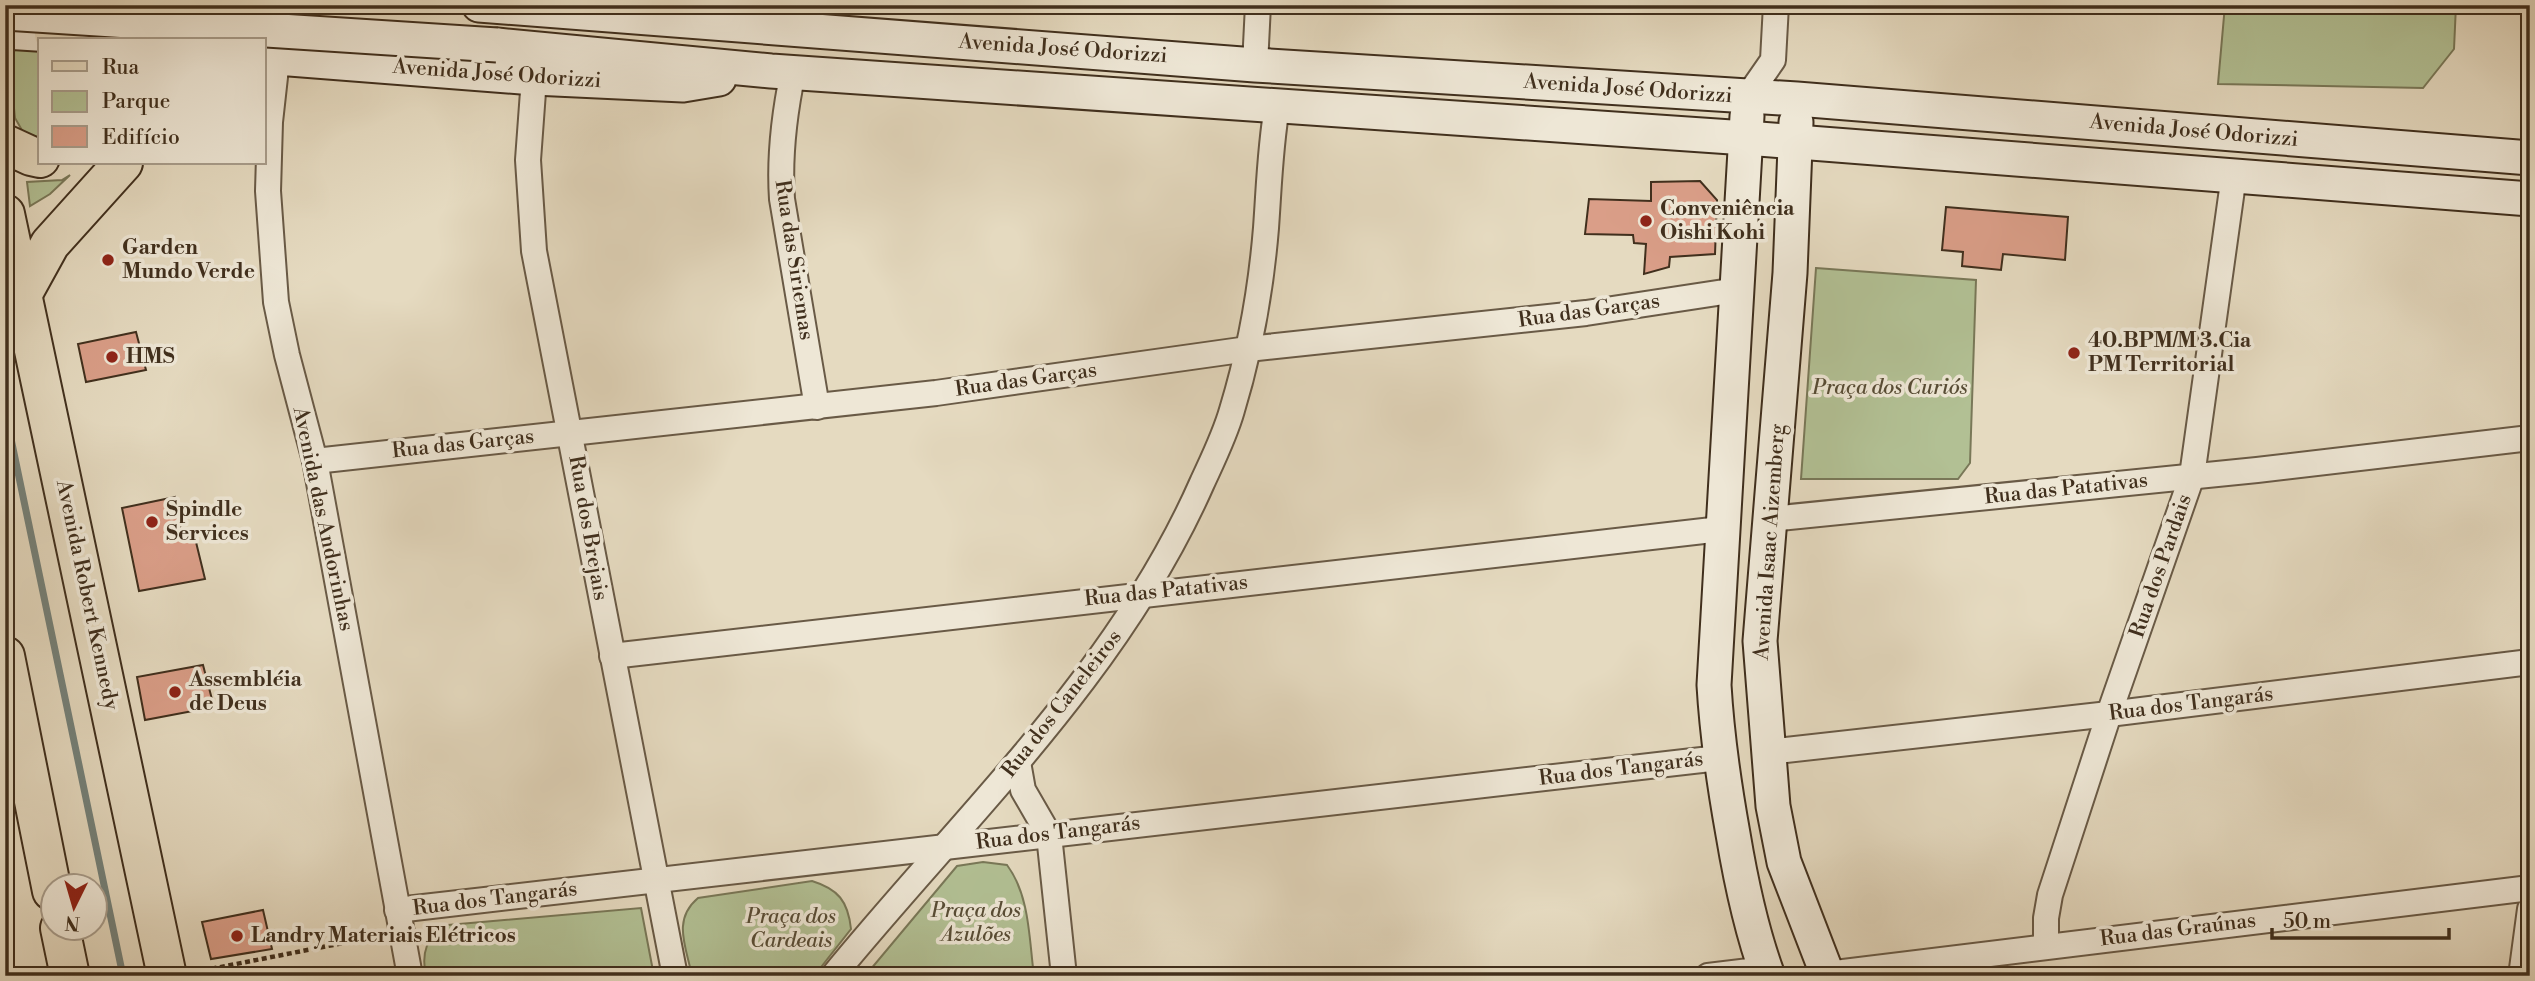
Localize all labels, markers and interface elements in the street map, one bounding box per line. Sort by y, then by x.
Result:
street label: Avenida José Odorizzi [957,29,1168,69]
legend [38,38,266,164]
street label: Avenida José Odorizzi [391,54,602,94]
text: Rua [102,55,139,81]
street label: Avenida José Odorizzi [1522,69,1733,109]
text: Parque [102,89,170,115]
street label: Avenida José Odorizzi [2088,109,2299,153]
text: Edifício [102,125,180,151]
street label: Rua das Siriemas [769,178,819,342]
place label: Conveniência Oishi Kohi [1660,196,1795,246]
marker: Conveniência Oishi Kohi [1638,213,1654,229]
place label: Garden Mundo Verde [122,235,255,285]
marker: Garden Mundo Verde [100,252,116,268]
street label: Rua das Garças [1516,288,1662,334]
place label: 40.BPM/M 3.Cia PM Territorial [2088,328,2252,378]
place label: HMS [126,344,175,370]
marker: 40.BPM/M 3.Cia PM Territorial [2066,345,2082,361]
marker: HMS [104,349,120,365]
street label: Rua das Garças [953,357,1099,403]
park label: Praça dos Curiós [1811,375,1968,401]
street label: Avenida das Andorinhas [286,404,359,633]
street label: Avenida Isaac Aizemberg [1749,423,1791,662]
street label: Rua das Garças [391,424,535,464]
street label: Rua dos Brejais [562,454,614,602]
street label: Rua das Patativas [1983,467,2149,511]
street label: Avenida Robert Kennedy [50,477,124,713]
street label: Rua dos Pardais [2124,491,2198,641]
place label: Spindle Services [166,497,249,547]
marker: Spindle Services [144,514,160,530]
street label: Rua das Patativas [1083,569,1249,613]
street label: Rua dos Caneleiros [996,625,1128,783]
place label: Assembléia de Deus [188,667,303,717]
street label: Rua dos Tangarás [2107,681,2275,727]
marker: Assembléia de Deus [167,684,183,700]
street label: Rua dos Tangarás [1537,746,1705,792]
street label: Rua dos Tangarás [974,810,1142,856]
north arrow [38,872,108,942]
street label: Rua dos Tangarás [411,876,579,922]
scale bar [2272,897,2449,941]
park label: Praça dos Azulões [930,898,1021,948]
park label: Praça dos Cardeais [745,904,836,954]
street label: Rua das Graúnas [2099,908,2257,952]
text: 50 m [2283,909,2331,935]
text: N [64,910,81,936]
place label: Landry Materiais Elétricos [251,923,516,949]
marker: Landry Materiais Elétricos [229,928,245,944]

